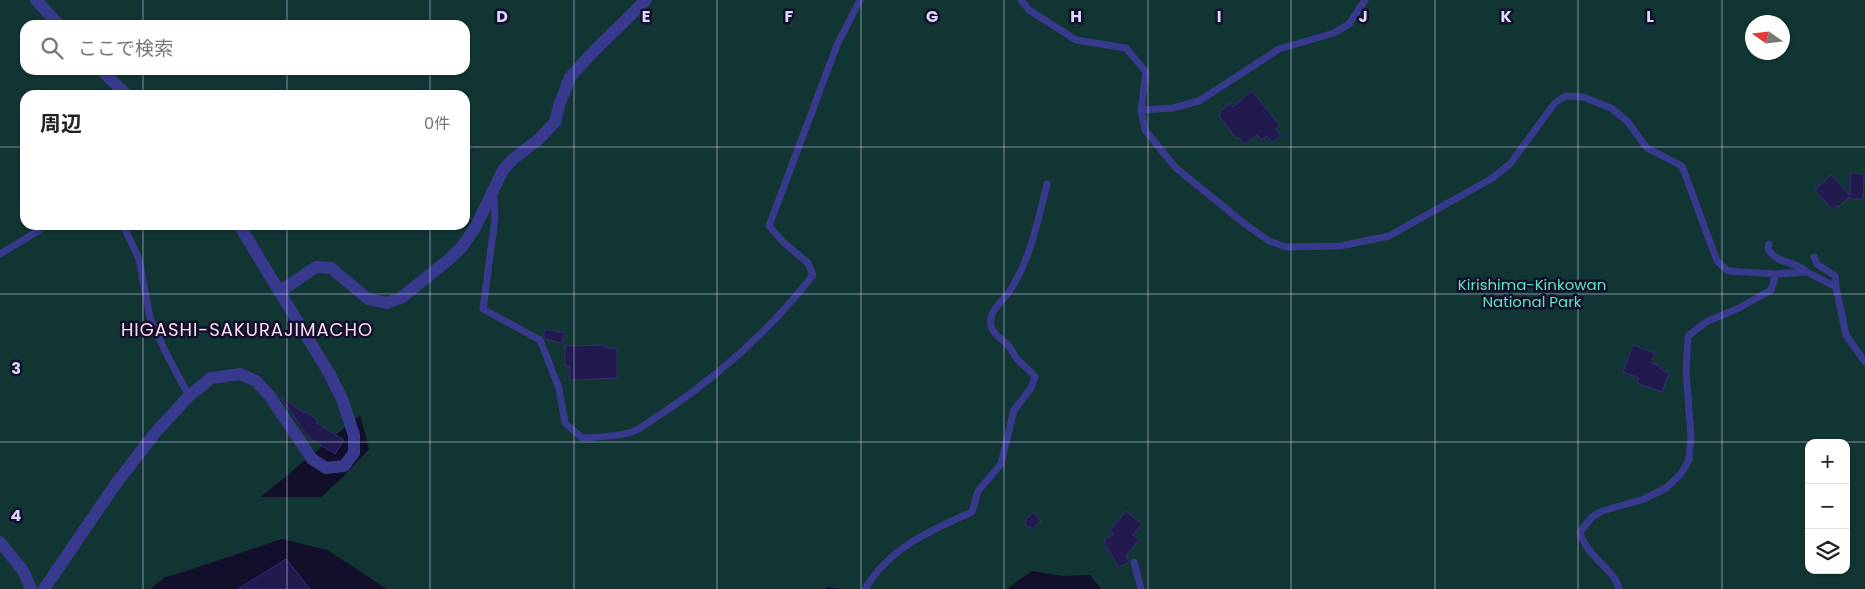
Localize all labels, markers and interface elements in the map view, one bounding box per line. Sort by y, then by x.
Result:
text: D [496,5,508,28]
text: E [642,5,650,28]
text: F [785,5,794,28]
text: G [926,5,938,28]
text: H [1070,5,1082,28]
text: I [1217,5,1221,28]
text: J [1358,5,1368,28]
text: K [1500,5,1512,28]
text: L [1646,5,1654,28]
north arrow [1745,15,1790,60]
search box [20,20,470,75]
icon: search [38,34,66,62]
text: ここで検索 [78,35,173,62]
text: 周辺 [40,109,82,138]
text: 0件 [424,112,450,135]
park label: Kirishima-Kinkowan National Park [1458,274,1606,312]
district label: HIGASHI-SAKURAJIMACHO [121,317,373,342]
text: 3 [11,357,21,380]
map controls [1805,439,1850,574]
button: + [1805,439,1850,484]
button: − [1805,484,1850,529]
text: 4 [11,504,22,527]
button: layers [1805,529,1850,574]

